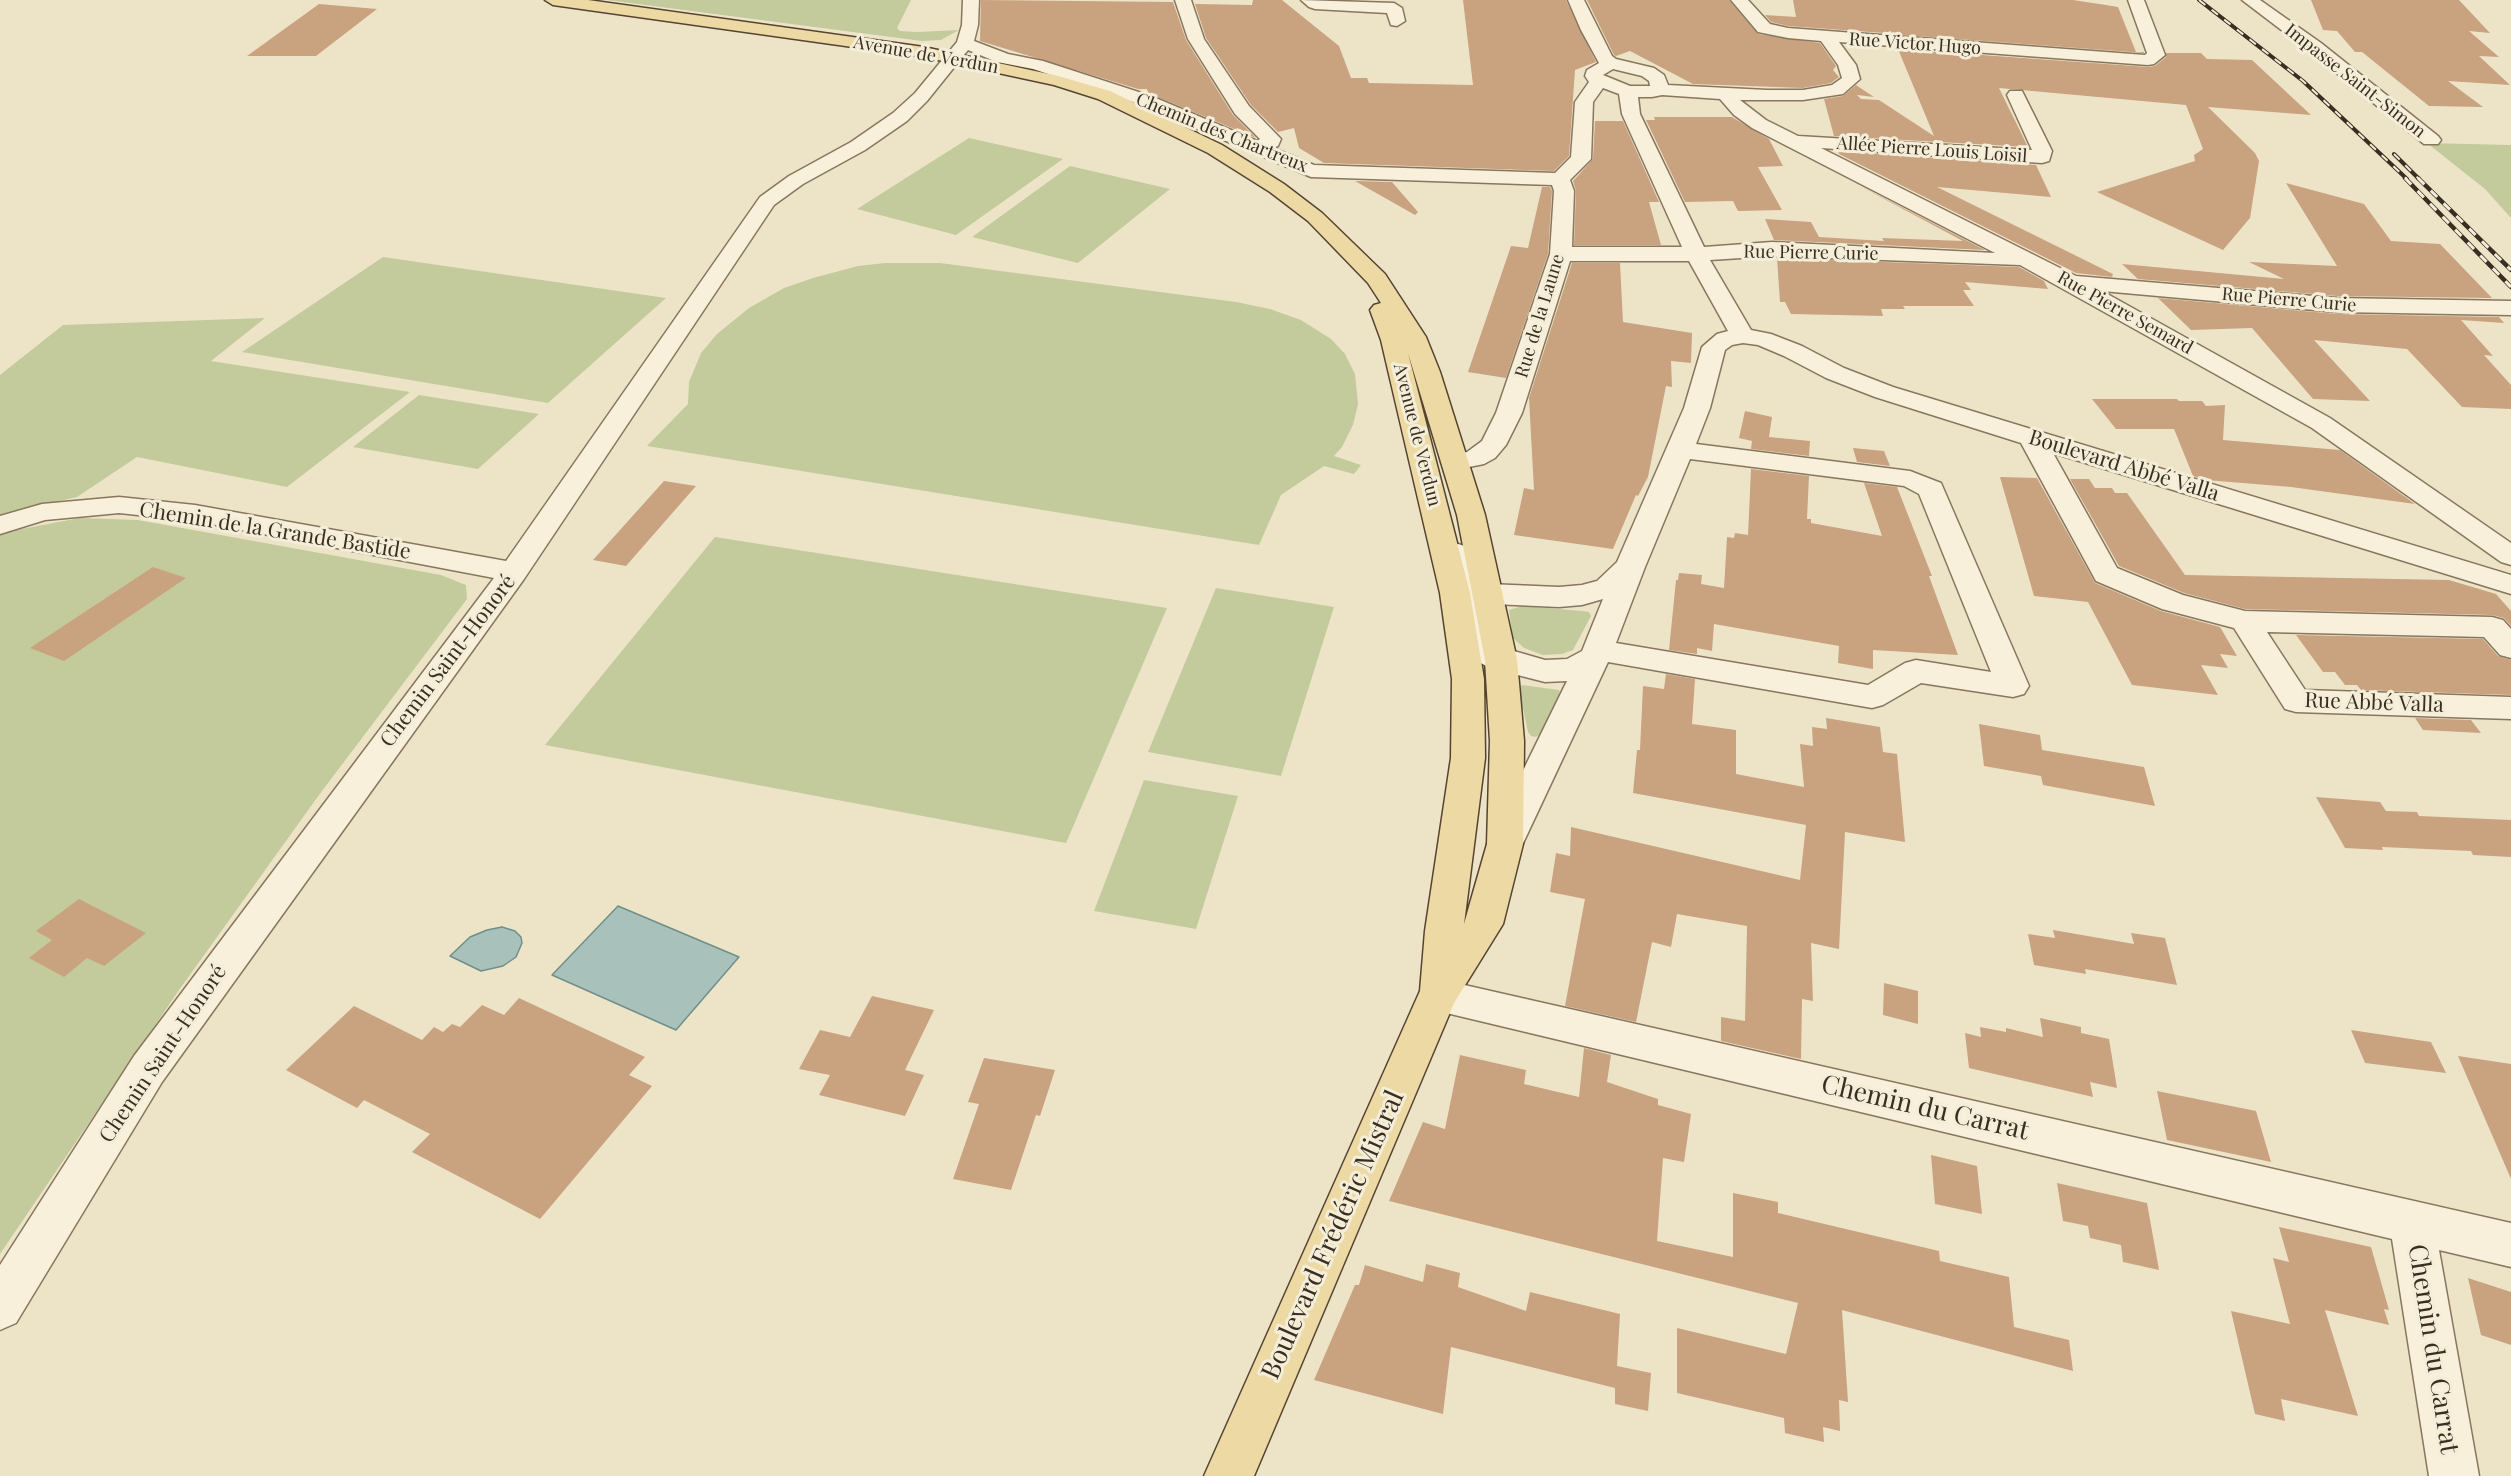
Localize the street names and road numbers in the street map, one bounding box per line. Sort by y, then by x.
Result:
street label: Impasse Saint-Simon [2280,19,2430,143]
street label: Rue Victor Hugo [1848,29,1982,59]
street label: Avenue de Verdun [852,32,1000,78]
street label: Chemin des Chartreux [1133,89,1311,177]
street label: Allée Pierre Louis Loisil [1836,133,2028,167]
street label: Rue Pierre Curie [1743,241,1879,265]
street label: Rue de la Laune [1511,252,1569,380]
street label: Rue Pierre Semard [2053,267,2197,359]
street label: Rue Pierre Curie [2221,283,2357,317]
street label: Avenue de Verdun [1389,361,1445,509]
street label: Boulevard Abbé Valla [2026,425,2222,507]
street label: Chemin de la Grande Bastide [138,497,412,565]
street label: Chemin Saint-Honoré [375,570,521,752]
street label: Rue Abbé Valla [2304,688,2444,718]
street label: Chemin Saint-Honoré [94,960,232,1148]
street label: Chemin du Carrat [1818,1069,2032,1147]
street label: Boulevard Frédéric Mistral [1255,1086,1411,1384]
street label: Chemin du Carrat [2401,1242,2465,1456]

